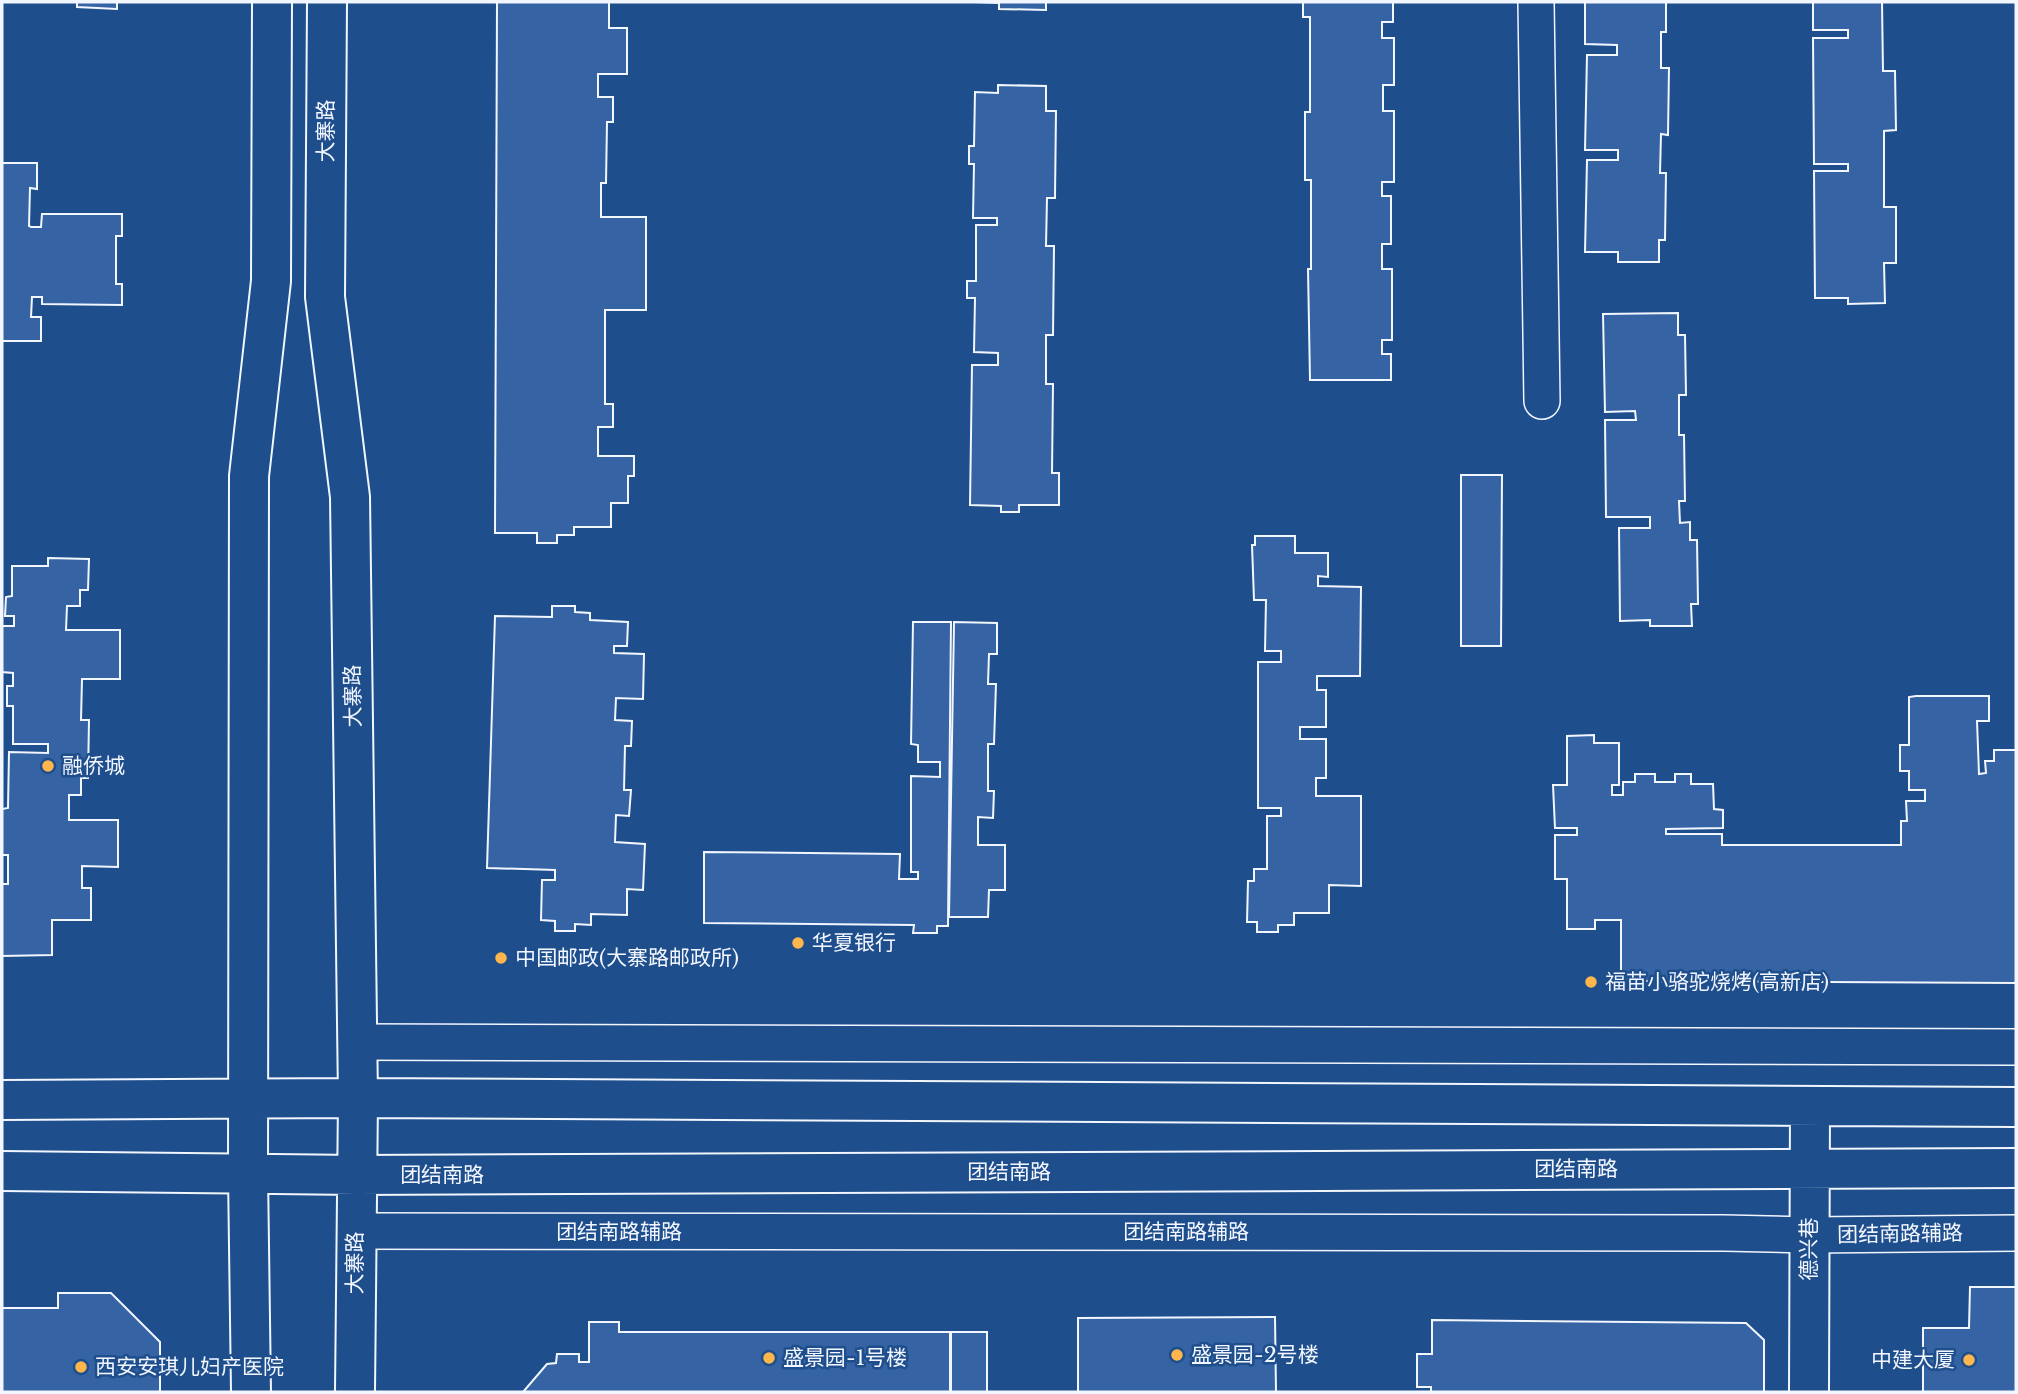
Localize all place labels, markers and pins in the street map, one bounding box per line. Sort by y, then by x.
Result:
place label: 融侨城 [62,753,125,779]
marker: 融侨城 [40,758,56,774]
place label: 华夏银行 [812,930,896,956]
marker: 华夏银行 [790,935,806,951]
place label: 中国邮政(大寨路邮政所) [515,945,739,971]
marker: 中国邮政(大寨路邮政所) [493,950,509,966]
place label: 福苗小骆驼烧烤(高新店) [1605,969,1829,995]
marker: 福苗小骆驼烧烤(高新店) [1583,974,1599,990]
place label: 盛景园-2号楼 [1191,1342,1319,1368]
place label: 盛景园-1号楼 [783,1345,907,1371]
marker: 盛景园-2号楼 [1169,1347,1185,1363]
place label: 中建大厦 [1871,1347,1955,1373]
marker: 盛景园-1号楼 [761,1350,777,1366]
marker: 中建大厦 [1961,1352,1977,1368]
place label: 西安安琪儿妇产医院 [95,1354,284,1380]
marker: 西安安琪儿妇产医院 [73,1359,89,1375]

